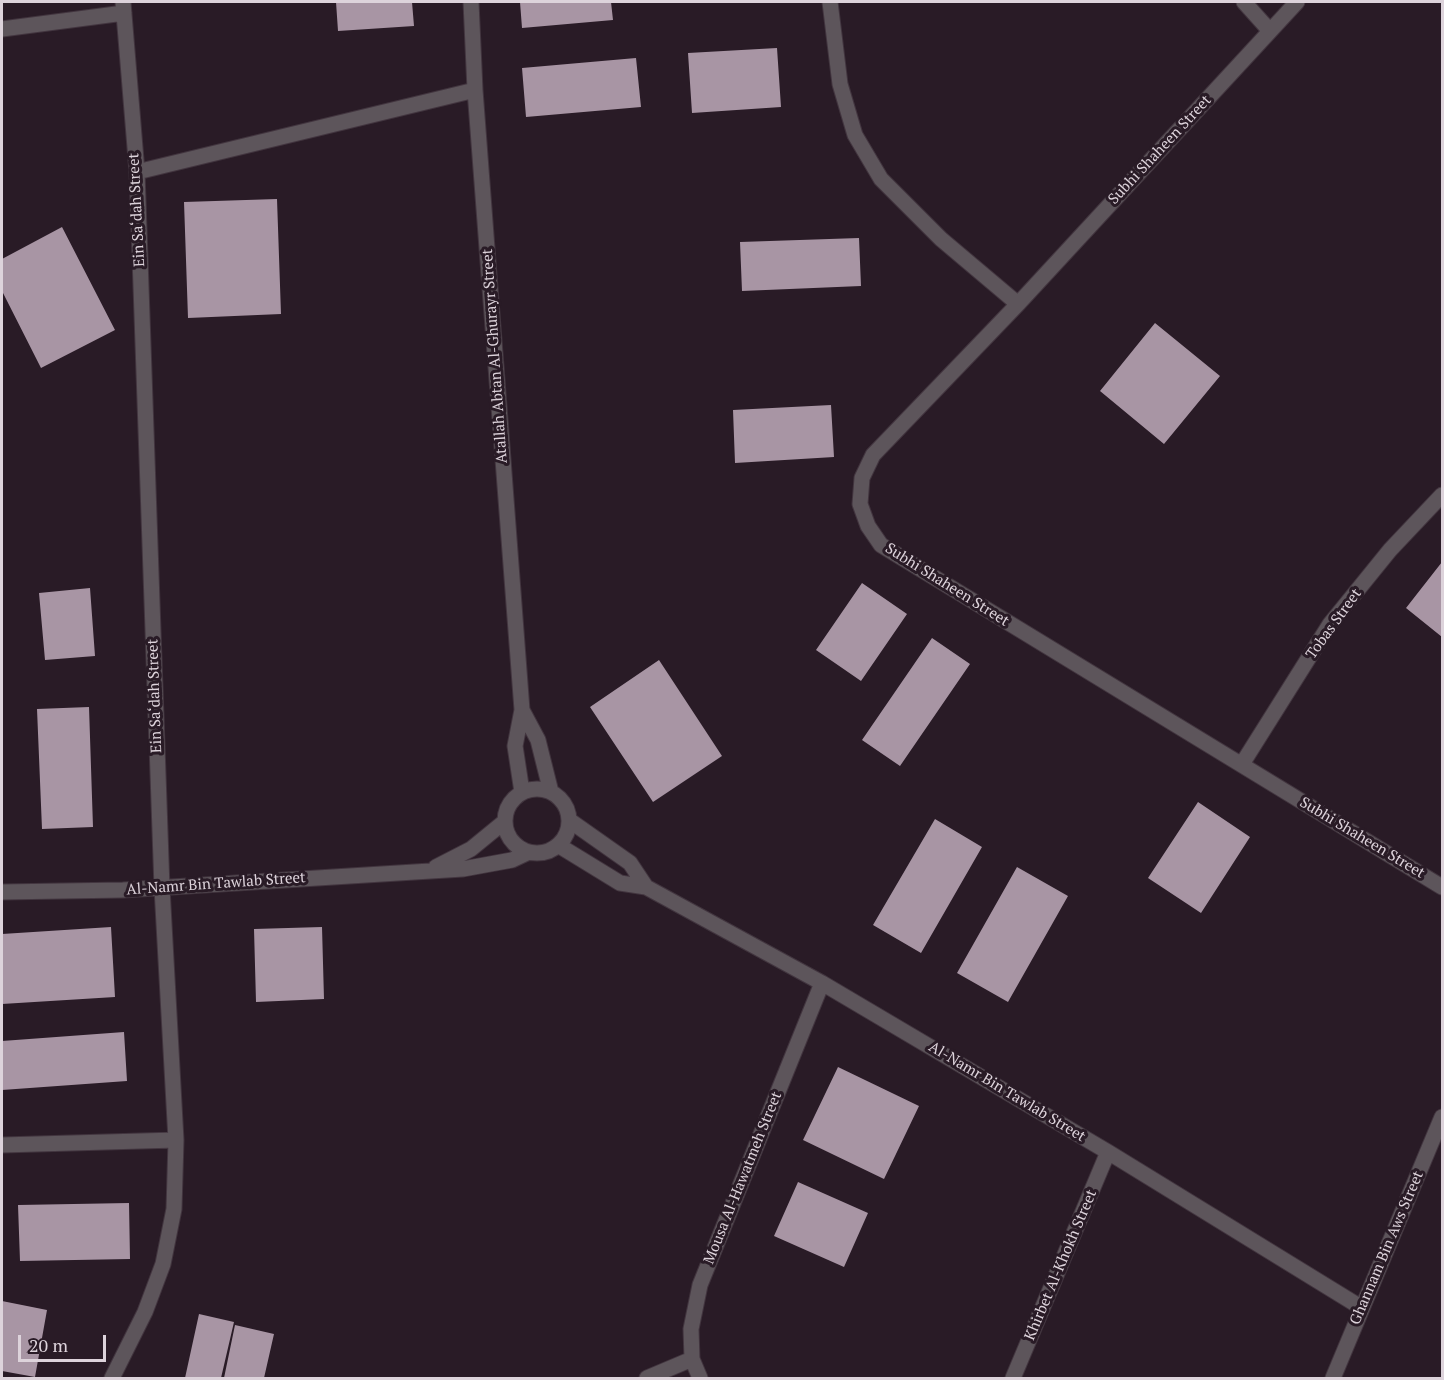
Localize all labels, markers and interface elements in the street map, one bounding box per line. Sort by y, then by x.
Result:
street label: Subhi Shaheen Street [1105,92,1215,208]
street label: Ein Sa‘dah Street [125,153,149,267]
street label: Atallah Abtan Al-Ghurayr Street [479,248,511,464]
street label: Subhi Shaheen Street [882,540,1012,630]
street label: Tobas Street [1302,585,1366,663]
street label: Ein Sa‘dah Street [144,639,166,753]
street label: Subhi Shaheen Street [1296,794,1428,882]
street label: Al-Namr Bin Tawlab Street [126,869,306,899]
street label: Al-Namr Bin Tawlab Street [925,1038,1089,1146]
street label: Mousa Al-Hawatmeh Street [700,1089,786,1267]
street label: Ghannam Bin Aws Street [1346,1168,1428,1328]
street label: Khirbet Al-Khokh Street [1021,1187,1101,1343]
scale bar [21,1323,110,1361]
text: 20 m [29,1333,68,1357]

